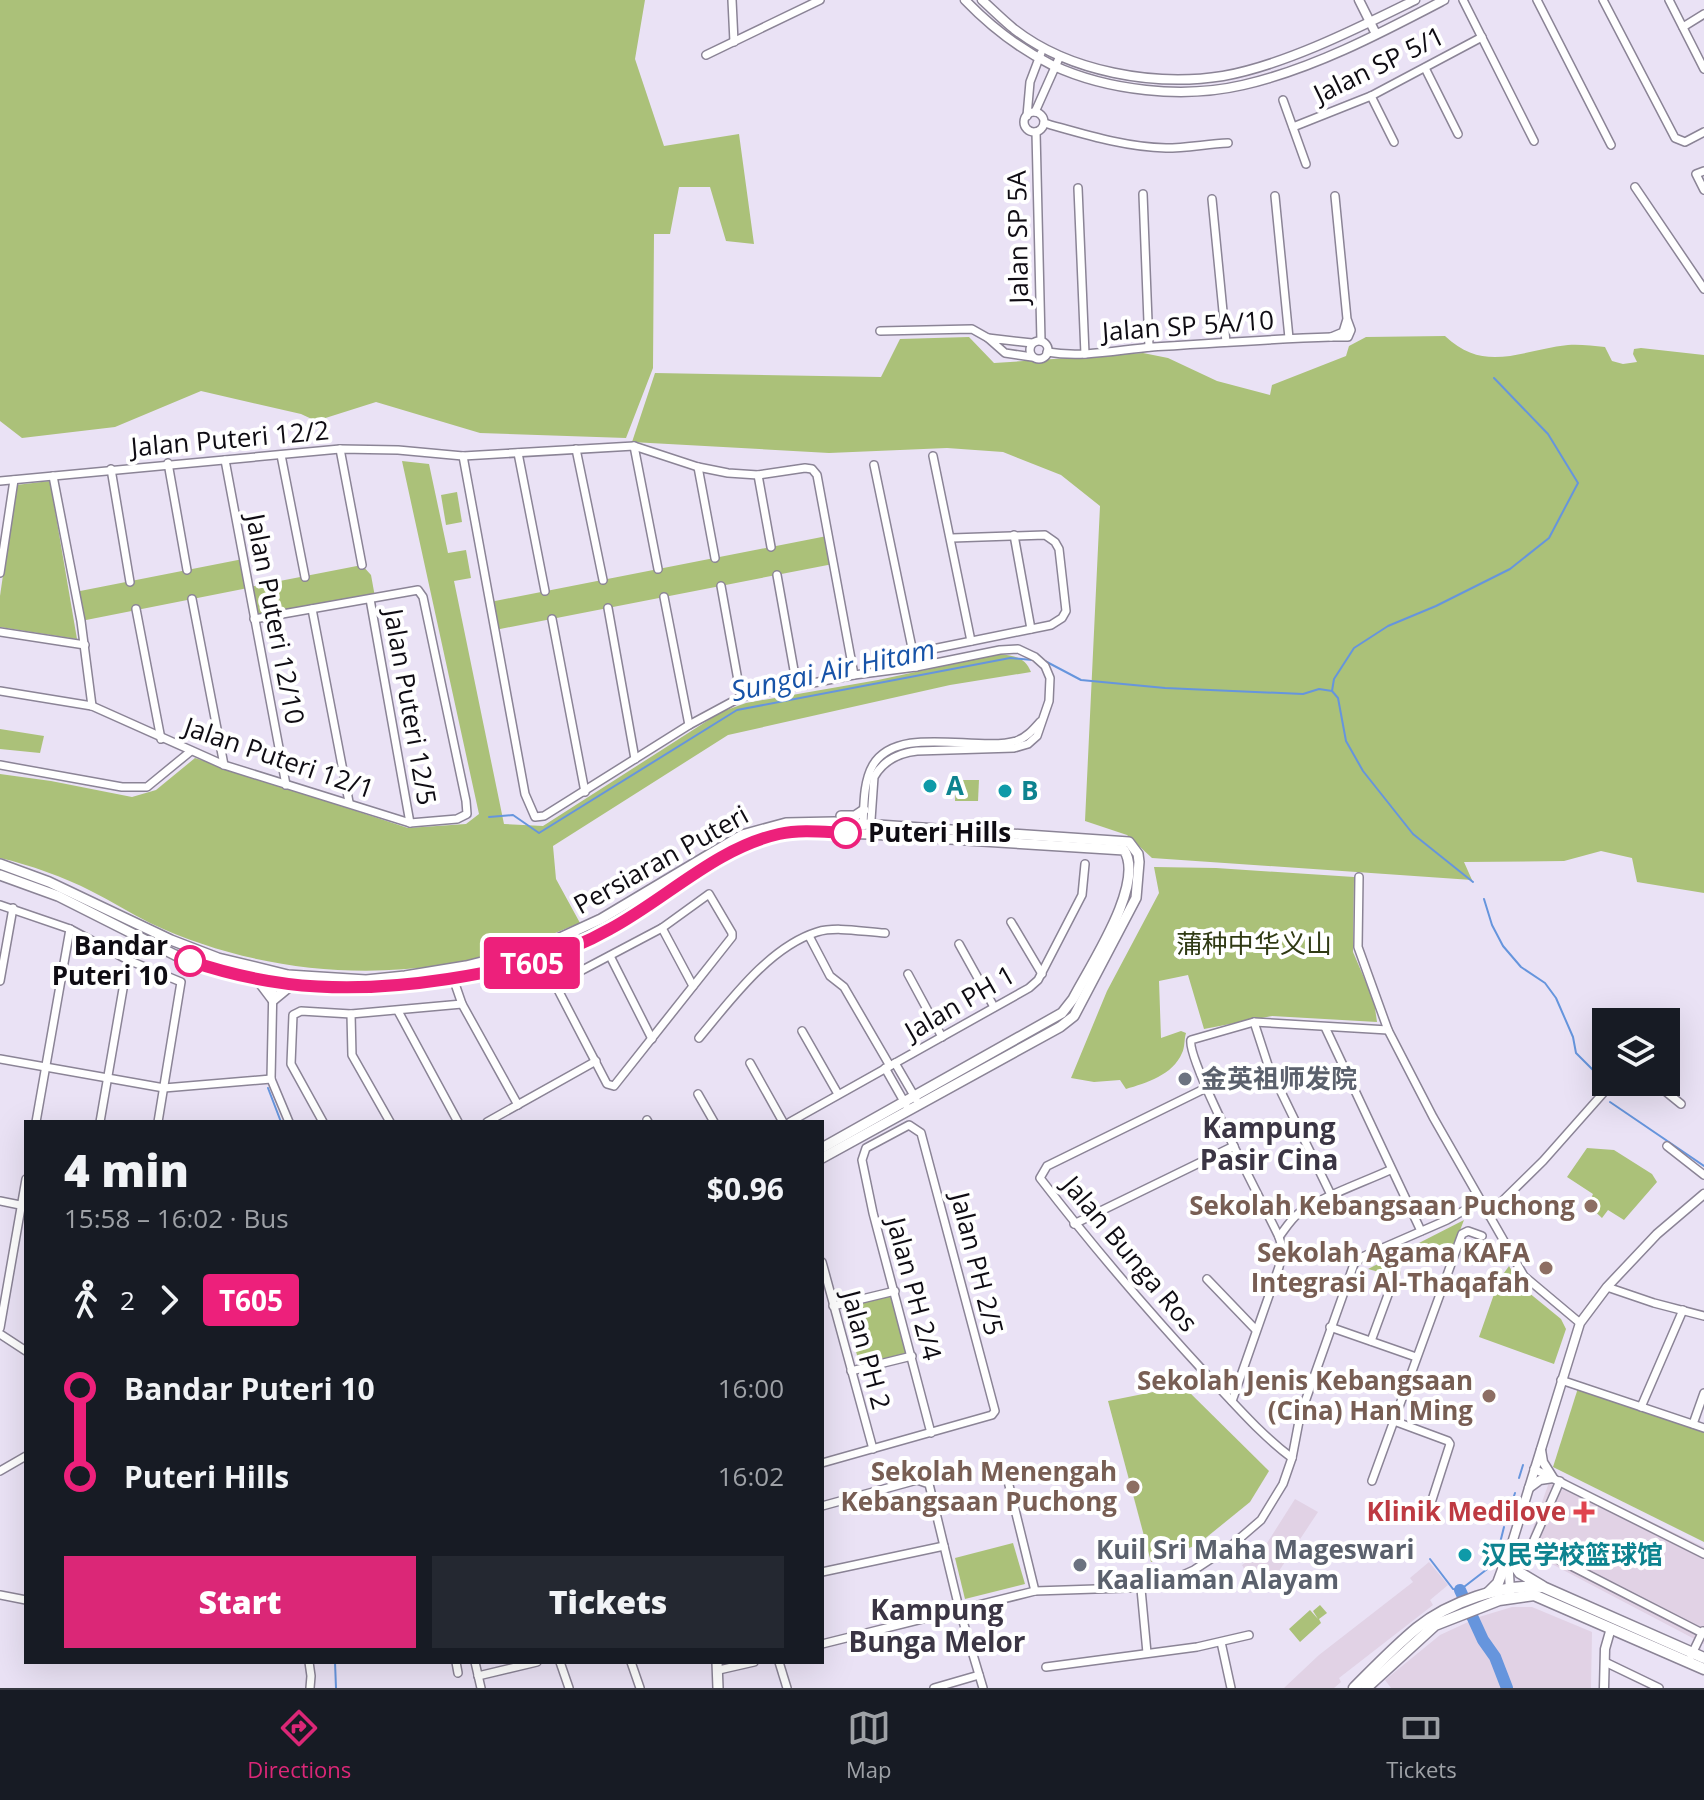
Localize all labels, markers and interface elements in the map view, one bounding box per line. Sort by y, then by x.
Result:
street label: Jalan SP 5/1 [1305,17,1450,113]
street label: Jalan SP 5A [998,170,1036,307]
street label: Jalan SP 5A/10 [1098,301,1275,349]
street label: Jalan Puteri 12/2 [126,411,330,465]
street label: Jalan Puteri 12/10 [237,508,314,727]
street label: Jalan Puteri 12/5 [375,603,446,808]
water label: Sungai Air Hitam [727,629,938,709]
street label: Jalan Puteri 12/1 [177,707,379,806]
place label: A [946,767,964,803]
place label: B [1021,772,1038,808]
marker: A [921,777,939,795]
marker: B [996,782,1014,800]
street label: Persiaran Puteri [567,796,754,922]
place label: Puteri Hills [868,814,1011,850]
marker: Puteri Hills [831,818,861,848]
park label: 蒲种中华义山 [1176,925,1332,961]
place label: Bandar Puteri 10 [52,927,168,993]
line badge: T605 [476,937,588,989]
text: T605 [500,944,564,982]
marker: Bandar Puteri 10 [175,946,205,976]
street label: Jalan PH 1 [895,956,1021,1050]
map controls [1592,1008,1680,1096]
button: layers [1592,1008,1680,1096]
place label: 金英祖师发院 [1201,1060,1357,1096]
marker: 金英祖师发院 [1176,1070,1194,1088]
district label: Kampung Pasir Cina [1200,1108,1338,1178]
text: 4 min [64,1140,189,1200]
street label: Jalan Bunga Ros [1053,1165,1207,1339]
text: $0.96 [707,1168,784,1209]
street label: Jalan PH 2/5 [942,1186,1013,1339]
place label: Sekolah Kebangsaan Puchong [1189,1187,1575,1223]
marker: Sekolah Kebangsaan Puchong [1582,1197,1600,1215]
text: 15:58 – 16:02 · Bus [64,1200,289,1236]
street label: Jalan PH 2/4 [878,1211,951,1364]
place label: Sekolah Agama KAFA Integrasi Al-Thaqafah [1251,1234,1530,1300]
marker: Sekolah Agama KAFA Integrasi Al-Thaqafah [1537,1259,1555,1277]
icon: walk [64,1278,108,1322]
icon: forward [147,1278,191,1322]
text: T605 [219,1281,283,1319]
text: 2 [120,1282,135,1318]
street label: Jalan PH 2 [833,1283,900,1413]
place label: Sekolah Jenis Kebangsaan (Cina) Han Ming [1137,1362,1473,1428]
text: Bandar Puteri 10 [124,1368,375,1409]
text: 16:00 [718,1370,784,1406]
marker: Sekolah Jenis Kebangsaan (Cina) Han Ming [1480,1387,1498,1405]
place label: Sekolah Menengah Kebangsaan Puchong [841,1453,1117,1519]
text: Puteri Hills [124,1456,289,1497]
text: 16:02 [718,1458,784,1494]
marker: Sekolah Menengah Kebangsaan Puchong [1124,1478,1142,1496]
place label: Klinik Medilove [1367,1493,1566,1529]
marker: Klinik Medilove [1573,1501,1595,1523]
place label: Kuil Sri Maha Mageswari Kaaliaman Alayam [1096,1531,1414,1597]
place label: 汉民学校篮球馆 [1481,1536,1663,1572]
marker: 汉民学校篮球馆 [1456,1546,1474,1564]
button: Start [64,1556,416,1648]
button: Tickets [432,1556,784,1648]
marker: Kuil Sri Maha Mageswari Kaaliaman Alayam [1071,1556,1089,1574]
district label: Kampung Bunga Melor [848,1590,1026,1660]
tab: Directions [247,1706,351,1784]
tab: Map [846,1706,892,1784]
tab: Tickets [1386,1706,1457,1784]

